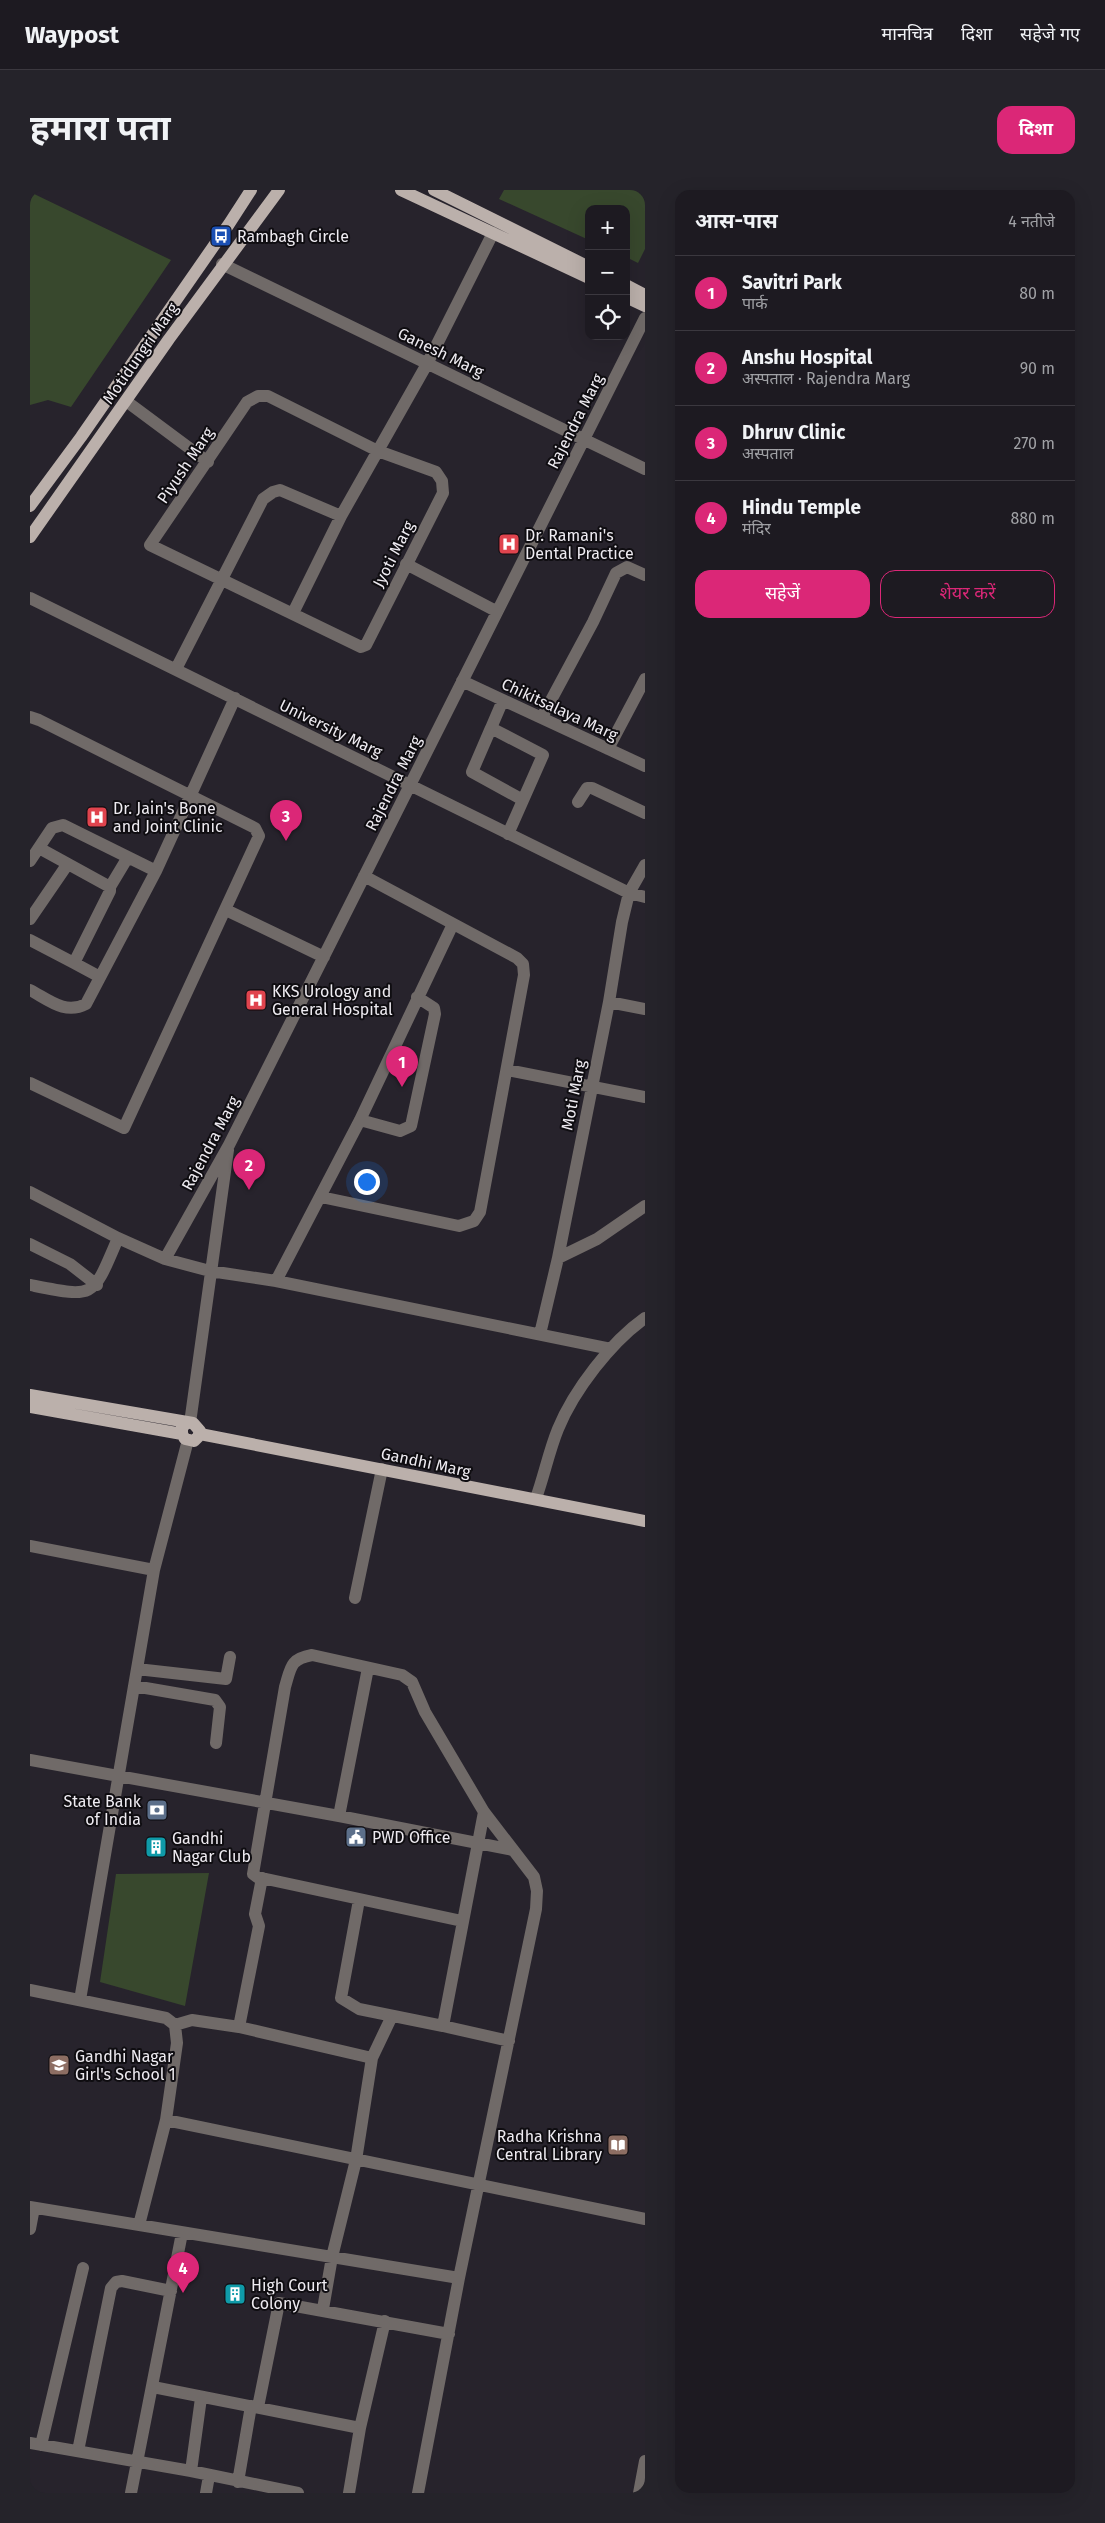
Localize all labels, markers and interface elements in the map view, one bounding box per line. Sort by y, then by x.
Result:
text: Waypost [25,21,119,49]
text: मानचित्र [881,23,933,45]
text: दिशा [961,23,992,45]
text: सहेजे गए [1020,23,1080,45]
button: दिशा [997,106,1075,154]
text: हमारा पता [30,107,170,149]
map controls [585,205,630,340]
button: + [585,205,630,250]
text: आस-पास [695,208,778,234]
text: 4 नतीजे [1008,212,1055,231]
bus stop icon: Rambagh Circle [209,224,233,248]
place label: Rambagh Circle [237,227,349,246]
button: − [585,250,630,295]
text: Savitri Park [742,271,842,294]
text: 1 [707,284,715,303]
text: 80 m [1019,284,1055,303]
text: पार्क [742,294,768,313]
button: locate [585,295,630,340]
street label: Motidungri Marg [98,299,183,407]
street label: Ganesh Marg [395,323,488,382]
text: Anshu Hospital [742,346,872,369]
text: 2 [707,359,715,378]
text: 90 m [1020,359,1055,378]
text: अस्पताल · Rajendra Marg [742,369,910,388]
street label: Rajendra Marg [543,370,608,472]
text: Dhruv Clinic [742,421,845,444]
street label: Piyush Marg [153,423,218,507]
text: 3 [707,434,715,453]
text: 270 m [1013,434,1055,453]
text: अस्पताल [742,444,794,463]
text: Hindu Temple [742,496,861,519]
text: 4 [706,509,716,528]
text: 880 m [1010,509,1055,528]
street label: Jyoti Marg [369,517,419,591]
text: मंदिर [742,519,771,538]
place label: Dr. Ramani's Dental Practice [525,526,634,563]
hospital icon: Dr. Ramani's Dental Practice [497,532,521,556]
button: सहेजें [695,570,870,618]
button: शेयर करें [880,570,1055,618]
street label: Chikitsalaya Marg [499,674,622,745]
street label: University Marg [276,695,386,762]
street label: Rajendra Marg [361,732,426,834]
place label: Dr. Jain's Bone and Joint Clinic [113,799,223,836]
pin: 3 [270,800,302,841]
hospital icon: Dr. Jain's Bone and Joint Clinic [85,805,109,829]
place label: KKS Urology and General Hospital [272,982,393,1019]
hospital icon: KKS Urology and General Hospital [244,988,268,1012]
pin: 1 [386,1046,418,1087]
street label: Moti Marg [557,1057,590,1132]
street label: Rajendra Marg [178,1092,244,1194]
pin: 2 [233,1149,265,1190]
your location [354,1169,380,1195]
street label: Gandhi Marg [379,1444,473,1481]
place label: State Bank of India [63,1792,142,1829]
bank icon: State Bank of India [145,1798,169,1822]
public building icon: PWD Office [344,1825,368,1849]
place label: PWD Office [372,1828,451,1847]
place label: Gandhi Nagar Club [172,1829,251,1866]
building icon: Gandhi Nagar Club [144,1835,168,1859]
place label: Gandhi Nagar Girl's School 1 [75,2047,176,2084]
school or university icon: Gandhi Nagar Girl's School 1 [47,2053,71,2077]
place label: Radha Krishna Central Library [496,2127,602,2164]
library icon: Radha Krishna Central Library [606,2133,630,2157]
pin: 4 [167,2252,199,2293]
place label: High Court Colony [251,2276,328,2313]
building icon: High Court Colony [223,2282,247,2306]

